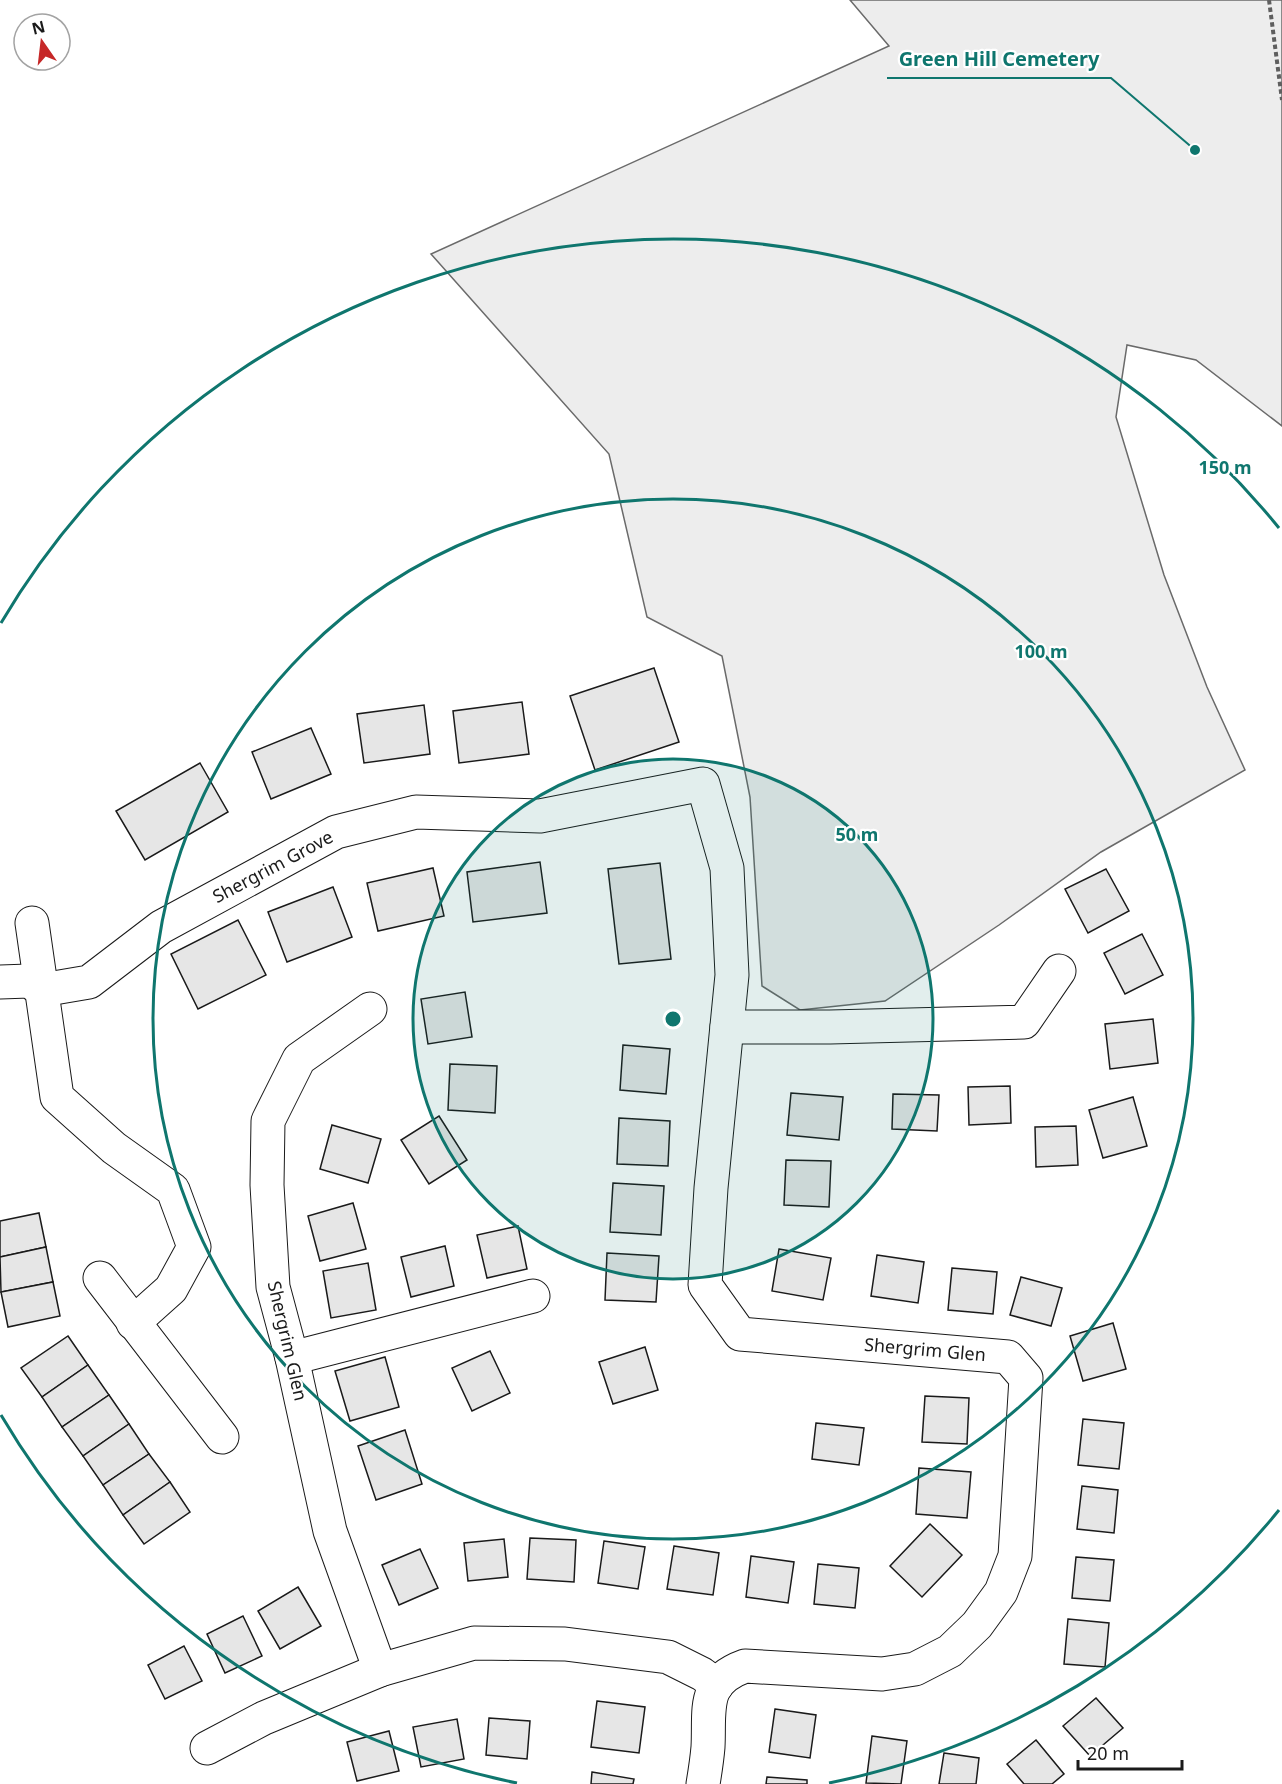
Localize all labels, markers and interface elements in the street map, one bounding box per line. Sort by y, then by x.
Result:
north arrow [12,12,72,72]
text: N [29,15,47,40]
callout: Green Hill Cemetery [887,40,1111,78]
text: Green Hill Cemetery [899,45,1100,72]
text: 150 m [1198,455,1252,479]
text: 100 m [1014,639,1068,663]
text: 50 m [836,822,878,846]
street label: Shergrim Grove [208,824,337,908]
centre of rings [663,1009,683,1029]
street label: Shergrim Glen [263,1279,313,1403]
street label: Shergrim Glen [863,1332,987,1366]
scale bar [1078,1733,1182,1771]
text: 20 m [1087,1741,1129,1765]

